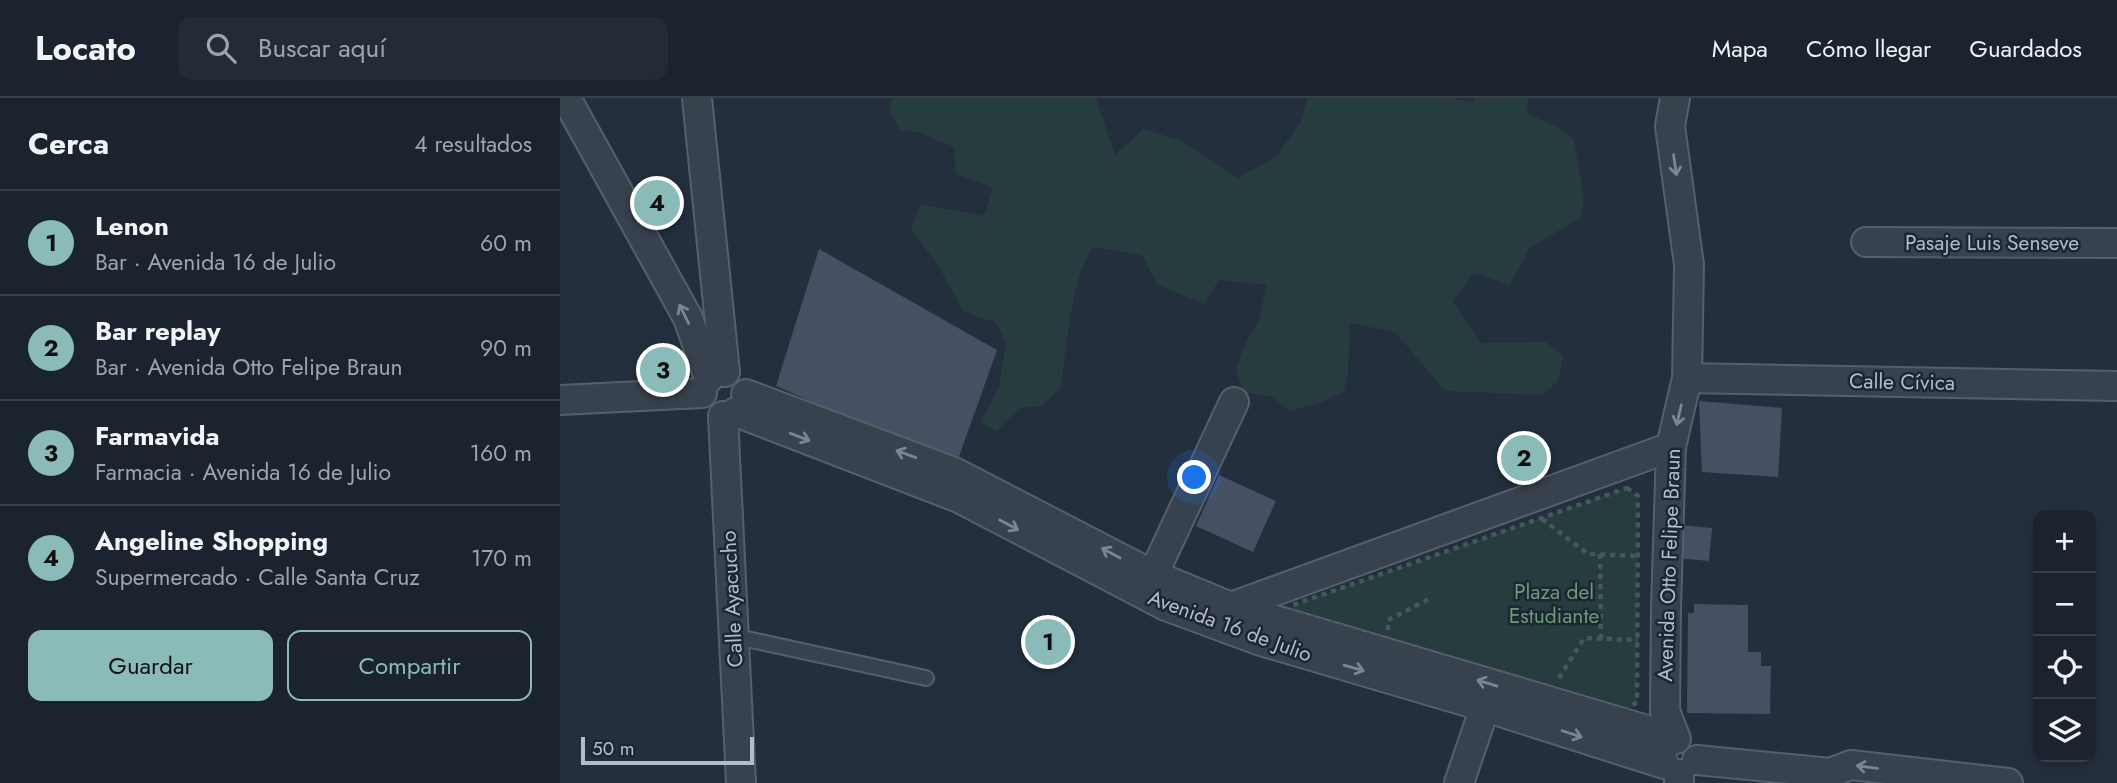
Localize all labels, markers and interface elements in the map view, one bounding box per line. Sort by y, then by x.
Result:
search box [178,17,668,80]
text: Locato [35,25,136,72]
icon: search [202,29,240,67]
text: Buscar aquí [258,29,386,67]
text: Mapa [1712,31,1768,66]
text: Cómo llegar [1806,31,1931,66]
text: Guardados [1969,31,2082,66]
text: Cerca [28,122,109,165]
text: 4 resultados [414,127,532,161]
one-way arrow [1669,154,1682,176]
pin: 4 [634,177,680,229]
text: Lenon [95,207,169,245]
text: 1 [45,226,57,260]
text: 60 m [480,226,532,260]
street label: Pasaje Luis Senseve [1905,228,2079,258]
text: Bar · Avenida 16 de Julio [95,245,336,279]
one-way arrow [677,304,691,325]
text: Bar replay [95,312,220,350]
text: 2 [43,331,59,365]
text: 90 m [480,331,532,365]
pin: 3 [640,344,686,396]
text: Bar · Avenida Otto Felipe Braun [95,350,403,384]
street label: Calle Cívica [1849,366,1955,398]
one-way arrow [1671,403,1685,426]
text: Farmavida [95,417,219,455]
one-way arrow [789,431,810,444]
pin: 2 [1501,432,1547,484]
text: 3 [44,436,58,470]
text: 160 m [470,436,532,470]
one-way arrow [896,447,918,459]
street label: Avenida Otto Felipe Braun [1650,448,1688,682]
text: Farmacia · Avenida 16 de Julio [95,455,391,489]
your location [1177,460,1211,494]
map controls [2033,510,2096,762]
button: + [2033,510,2096,573]
one-way arrow [998,519,1019,532]
text: Angeline Shopping [95,522,328,560]
street label: Calle Ayacucho [713,530,751,668]
text: 4 [43,541,59,575]
text: 170 m [471,541,532,575]
one-way arrow [1101,546,1121,560]
text: Supermercado · Calle Santa Cruz [95,560,420,594]
button: − [2033,573,2096,636]
park label: Plaza del Estudiante [1509,577,1599,631]
street label: Avenida 16 de Julio [1144,582,1316,670]
pin: 1 [1025,616,1071,668]
button: Guardar [28,630,273,701]
button: Compartir [287,630,532,701]
button: locate [2033,636,2096,699]
one-way arrow [1343,663,1365,676]
one-way arrow [1476,675,1498,688]
button: layers [2033,699,2096,762]
one-way arrow [1560,729,1582,742]
scale bar [581,734,754,766]
text: 50 m [592,735,635,762]
one-way arrow [1857,760,1879,773]

